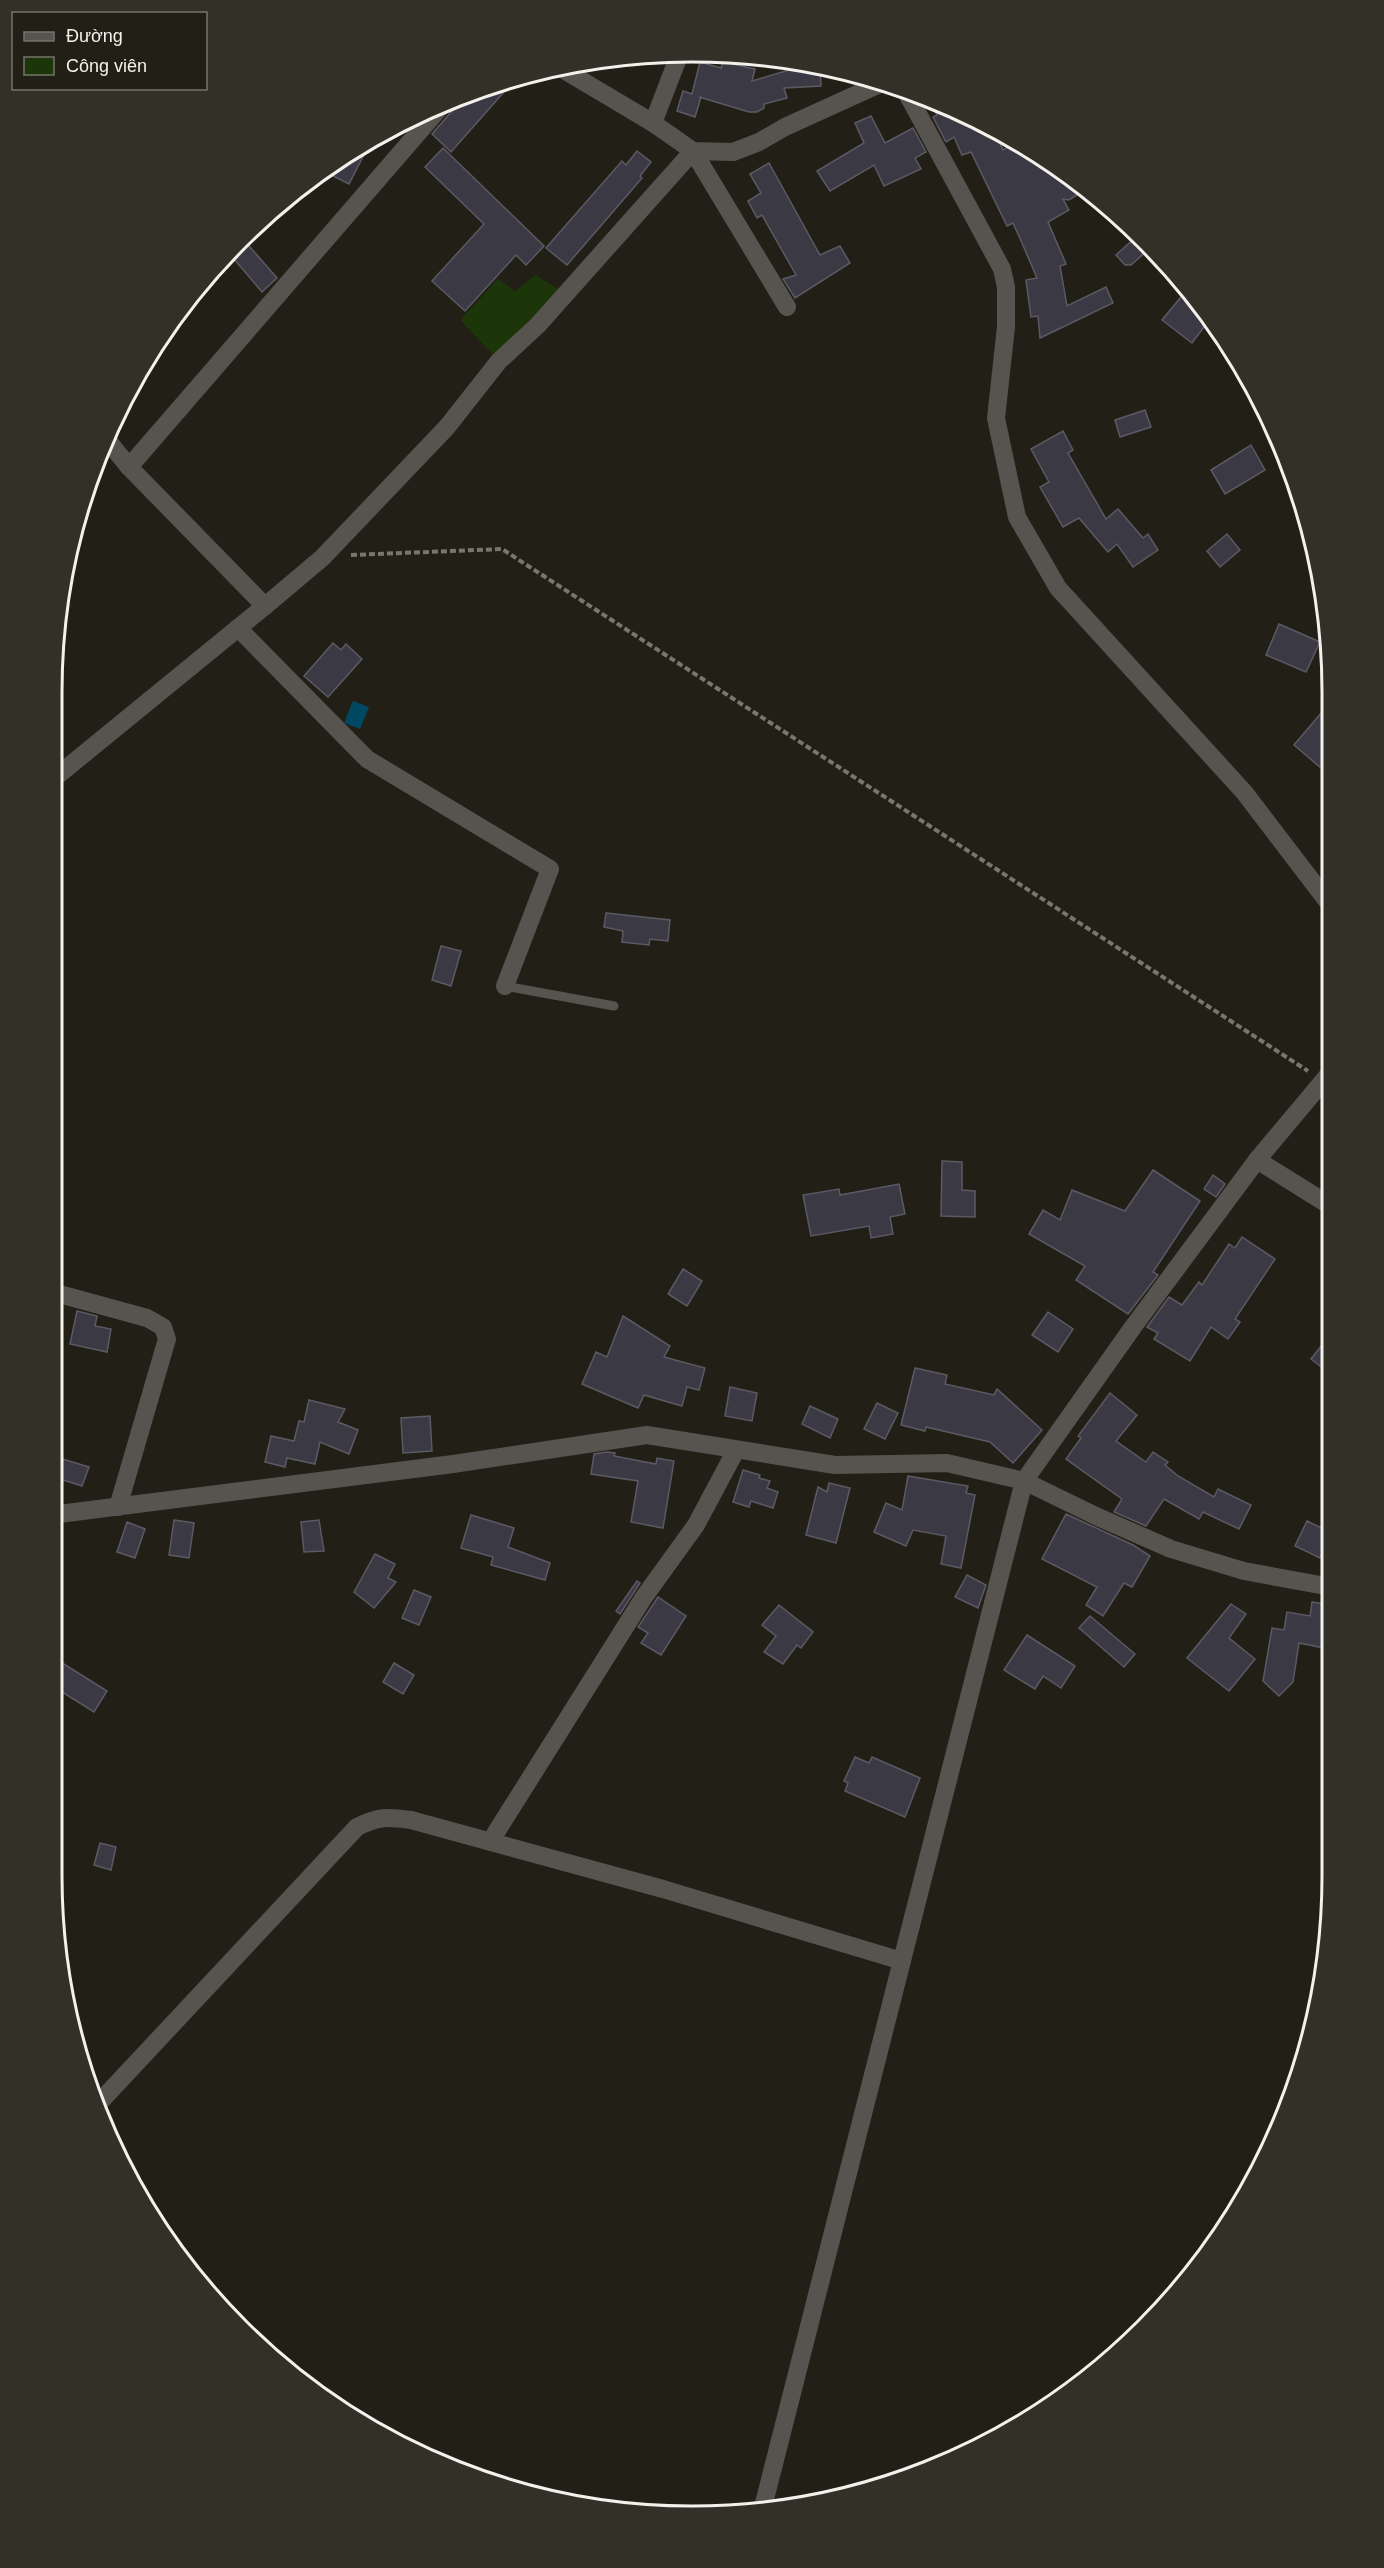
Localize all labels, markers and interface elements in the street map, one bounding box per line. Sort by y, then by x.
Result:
legend [12,12,207,90]
text: Đường [66,26,123,46]
text: Công viên [66,56,147,76]

